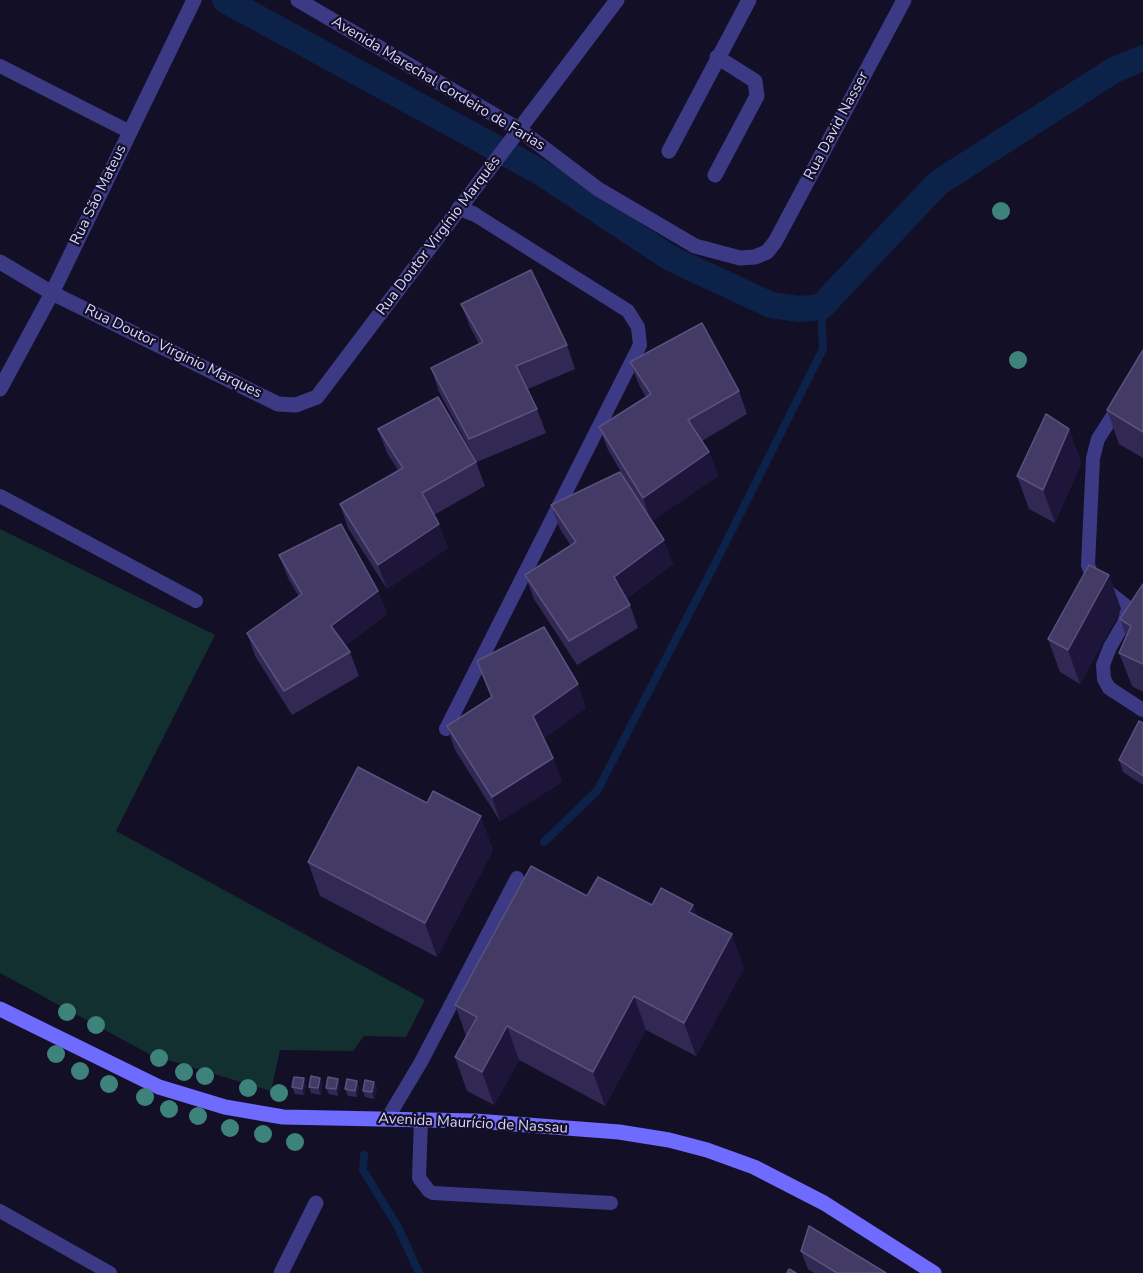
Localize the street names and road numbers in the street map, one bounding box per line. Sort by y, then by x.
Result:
street label: Avenida Marechal Cordeiro de Farias [328,13,548,155]
street label: Rua David Nasser [801,69,873,183]
street label: Rua São Mateus [67,142,131,248]
street label: Rua Doutor Virgínio Marquês [373,153,505,319]
street label: Rua Doutor Virginio Marques [81,301,265,403]
street label: Avenida Maurício de Nassau [378,1110,568,1138]

